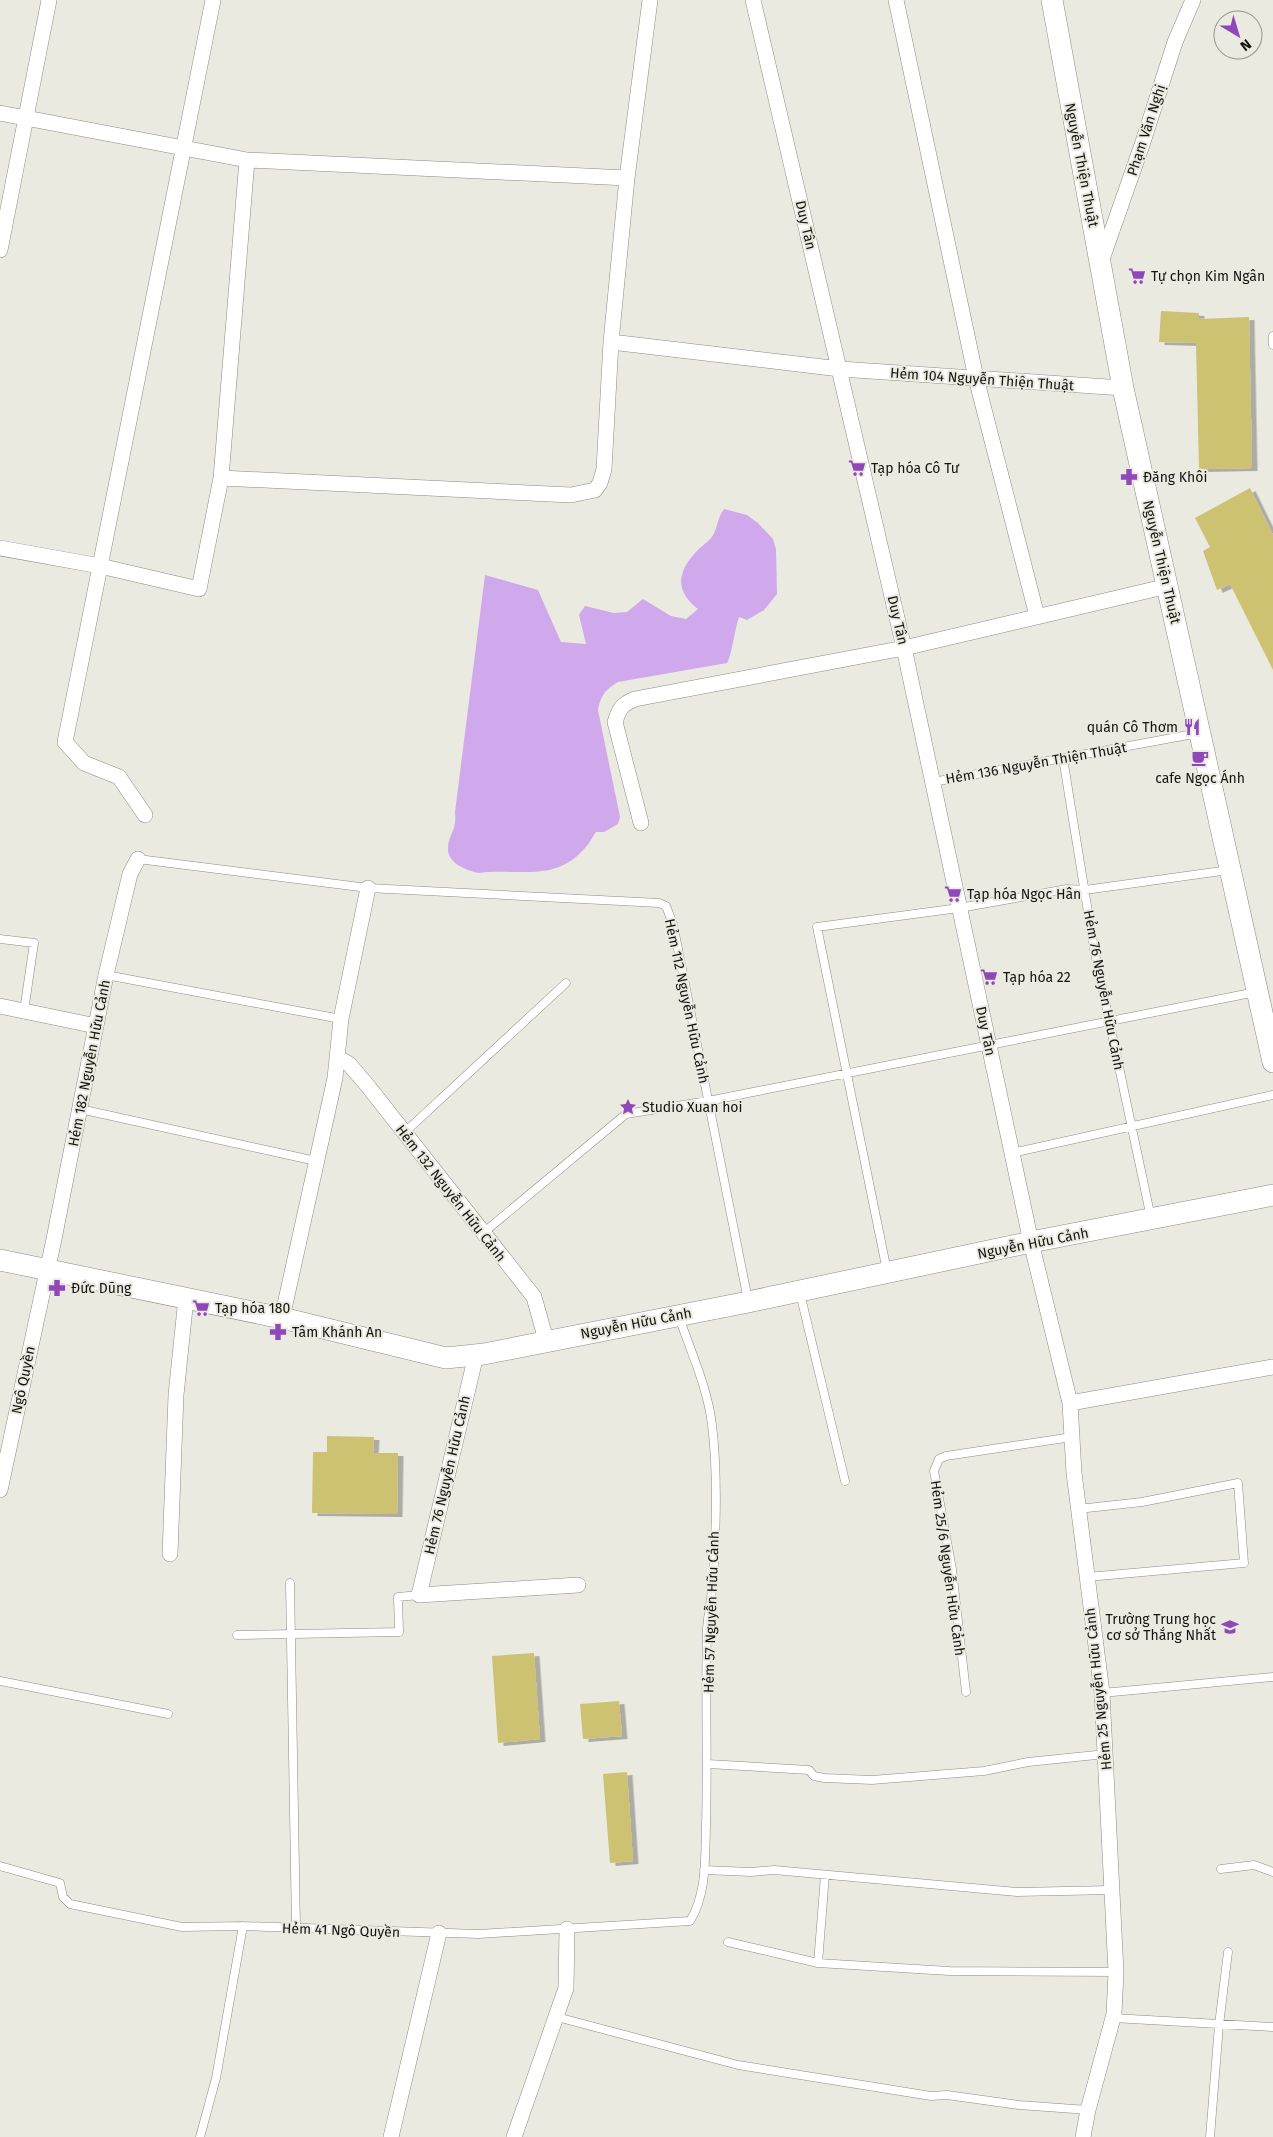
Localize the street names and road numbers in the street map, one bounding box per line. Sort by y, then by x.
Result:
street label: Phạm Văn Nghị [1124,82,1169,178]
street label: Nguyễn Thiện Thuật [1061,101,1102,230]
street label: Duy Tân [792,199,819,251]
street label: Hẻm 104 Nguyễn Thiện Thuật [889,365,1075,394]
street label: Nguyễn Thiện Thuật [1139,499,1184,627]
street label: Duy Tân [884,594,911,646]
street label: Hẻm 136 Nguyễn Thiện Thuật [944,739,1129,788]
street label: Hẻm 76 Nguyễn Hữu Cảnh [1080,909,1127,1072]
street label: Hẻm 112 Nguyễn Hữu Cảnh [661,917,712,1085]
street label: Hẻm 182 Nguyễn Hữu Cảnh [65,978,114,1148]
street label: Duy Tân [972,1005,999,1057]
street label: Hẻm 132 Nguyễn Hữu Cảnh [392,1121,509,1265]
street label: Nguyễn Hữu Cảnh [976,1224,1090,1263]
street label: Nguyễn Hữu Cảnh [579,1304,693,1343]
street label: Ngô Quyền [7,1344,39,1416]
street label: Hẻm 76 Nguyễn Hữu Cảnh [421,1394,474,1556]
street label: Hẻm 25/6 Nguyễn Hữu Cảnh [927,1479,968,1657]
street label: Hẻm 57 Nguyễn Hữu Cảnh [700,1531,723,1693]
street label: Hẻm 25 Nguyễn Hữu Cảnh [1082,1607,1115,1771]
street label: Hẻm 41 Ngô Quyền [282,1919,400,1941]

